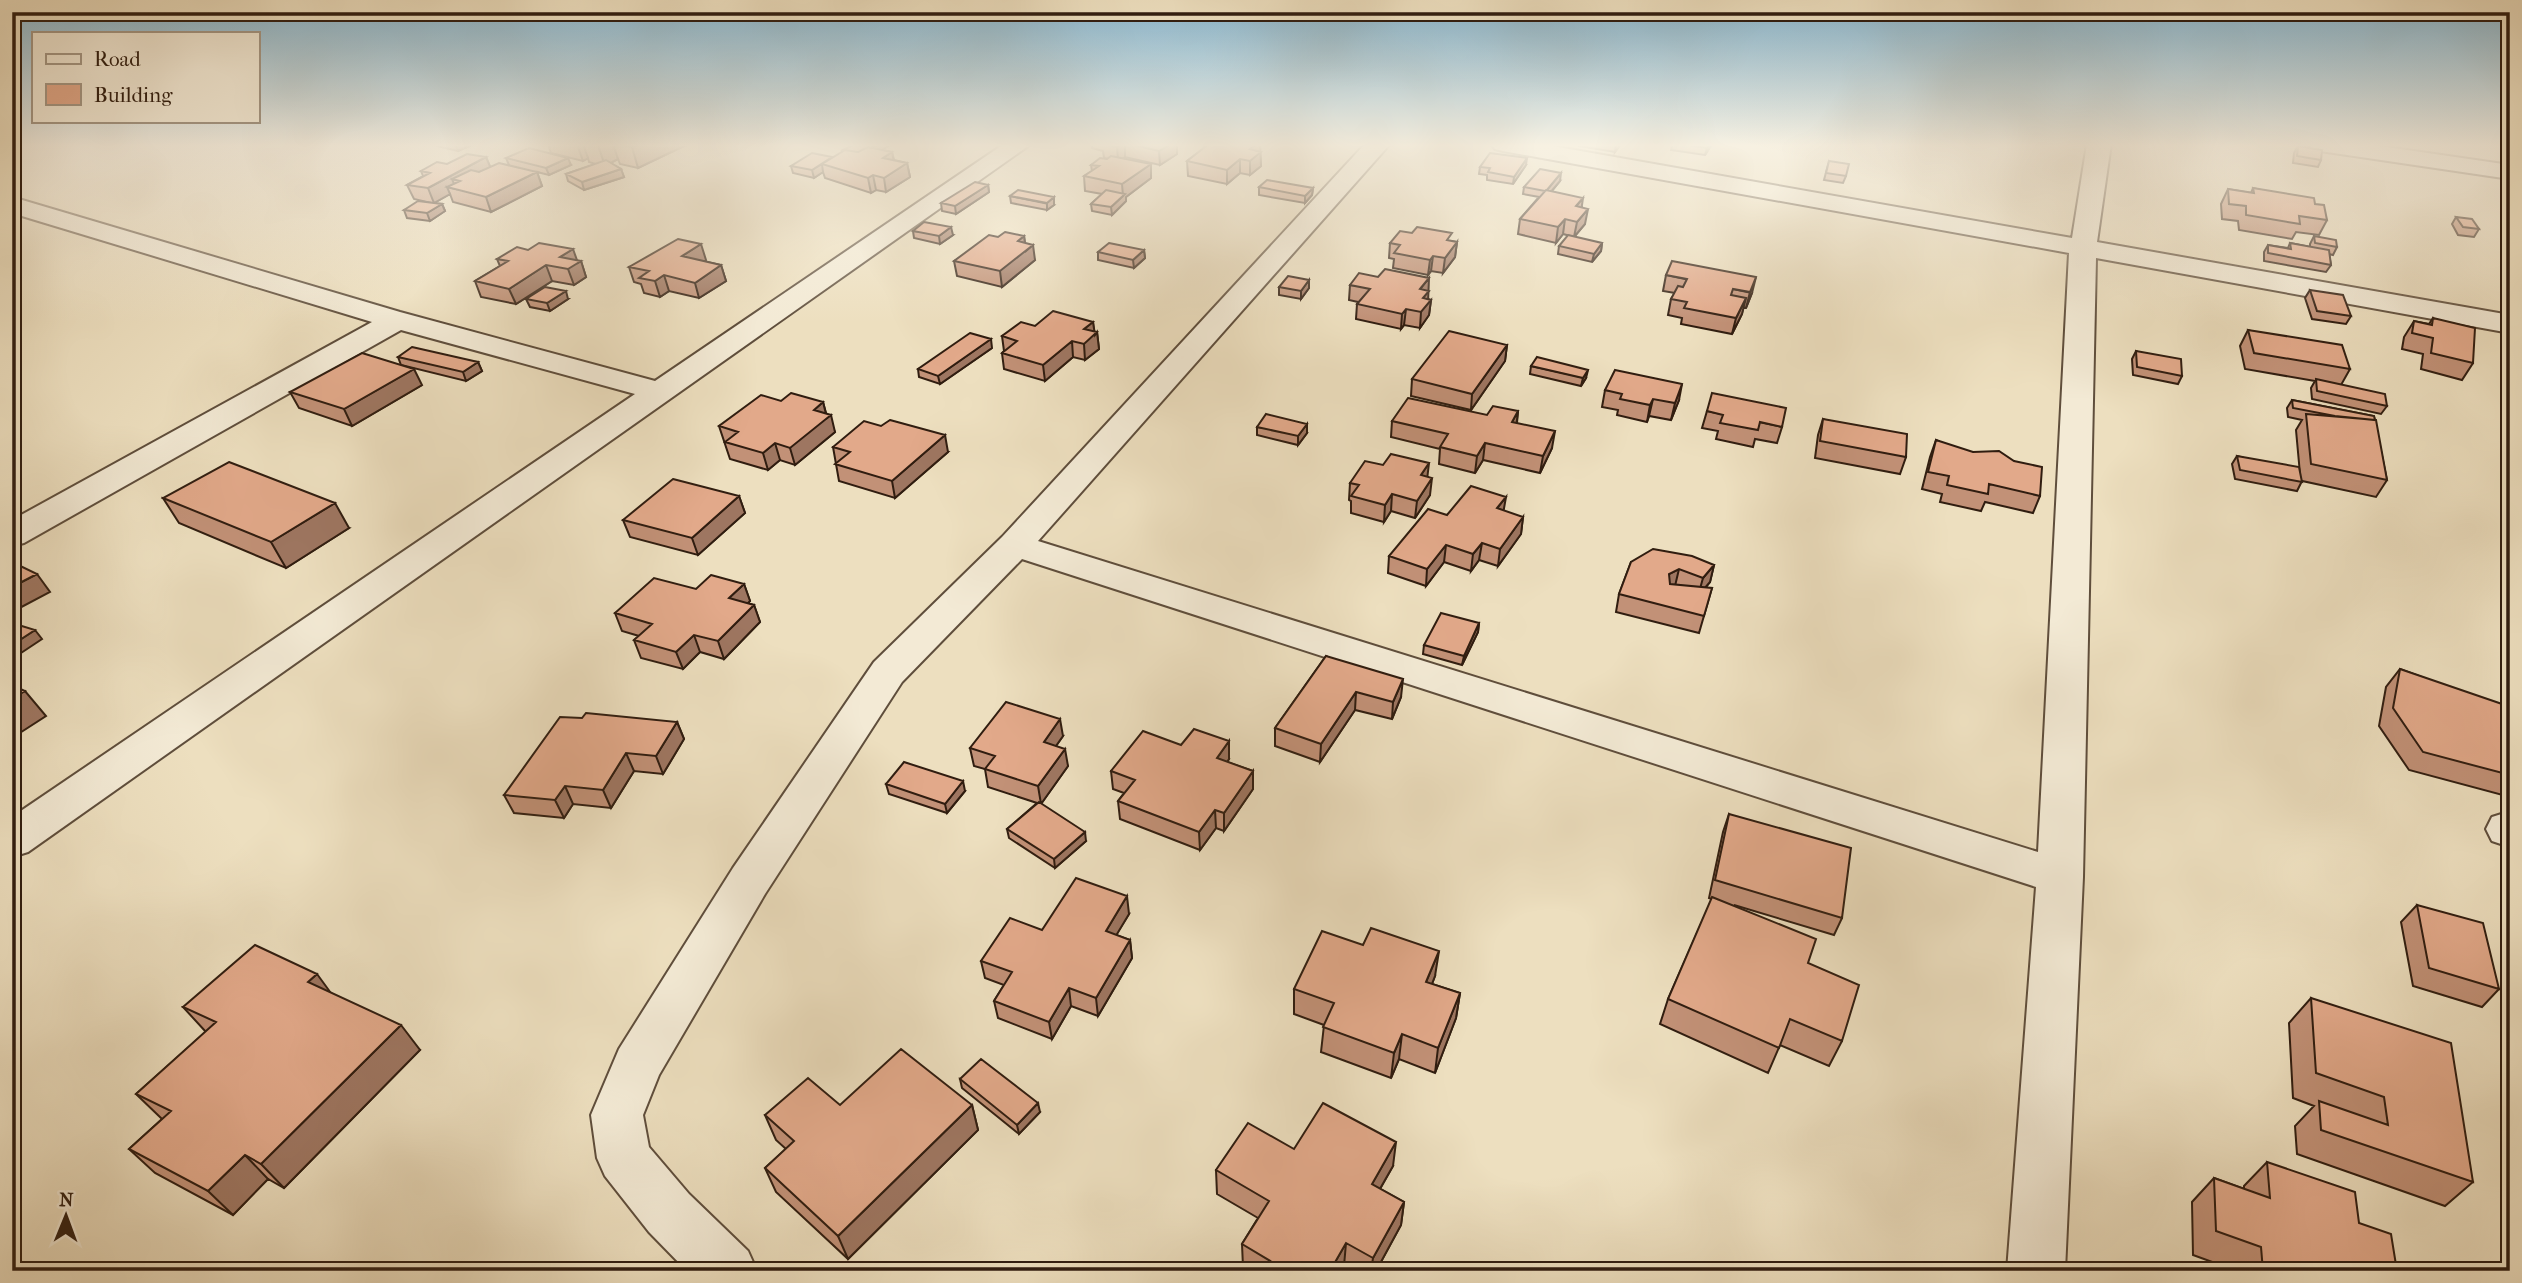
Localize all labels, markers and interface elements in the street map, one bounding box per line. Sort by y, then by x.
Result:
legend [32,32,259,122]
text: Road [94,47,141,71]
text: Building [94,83,173,107]
north arrow [32,1182,102,1252]
text: N [59,1189,74,1211]

